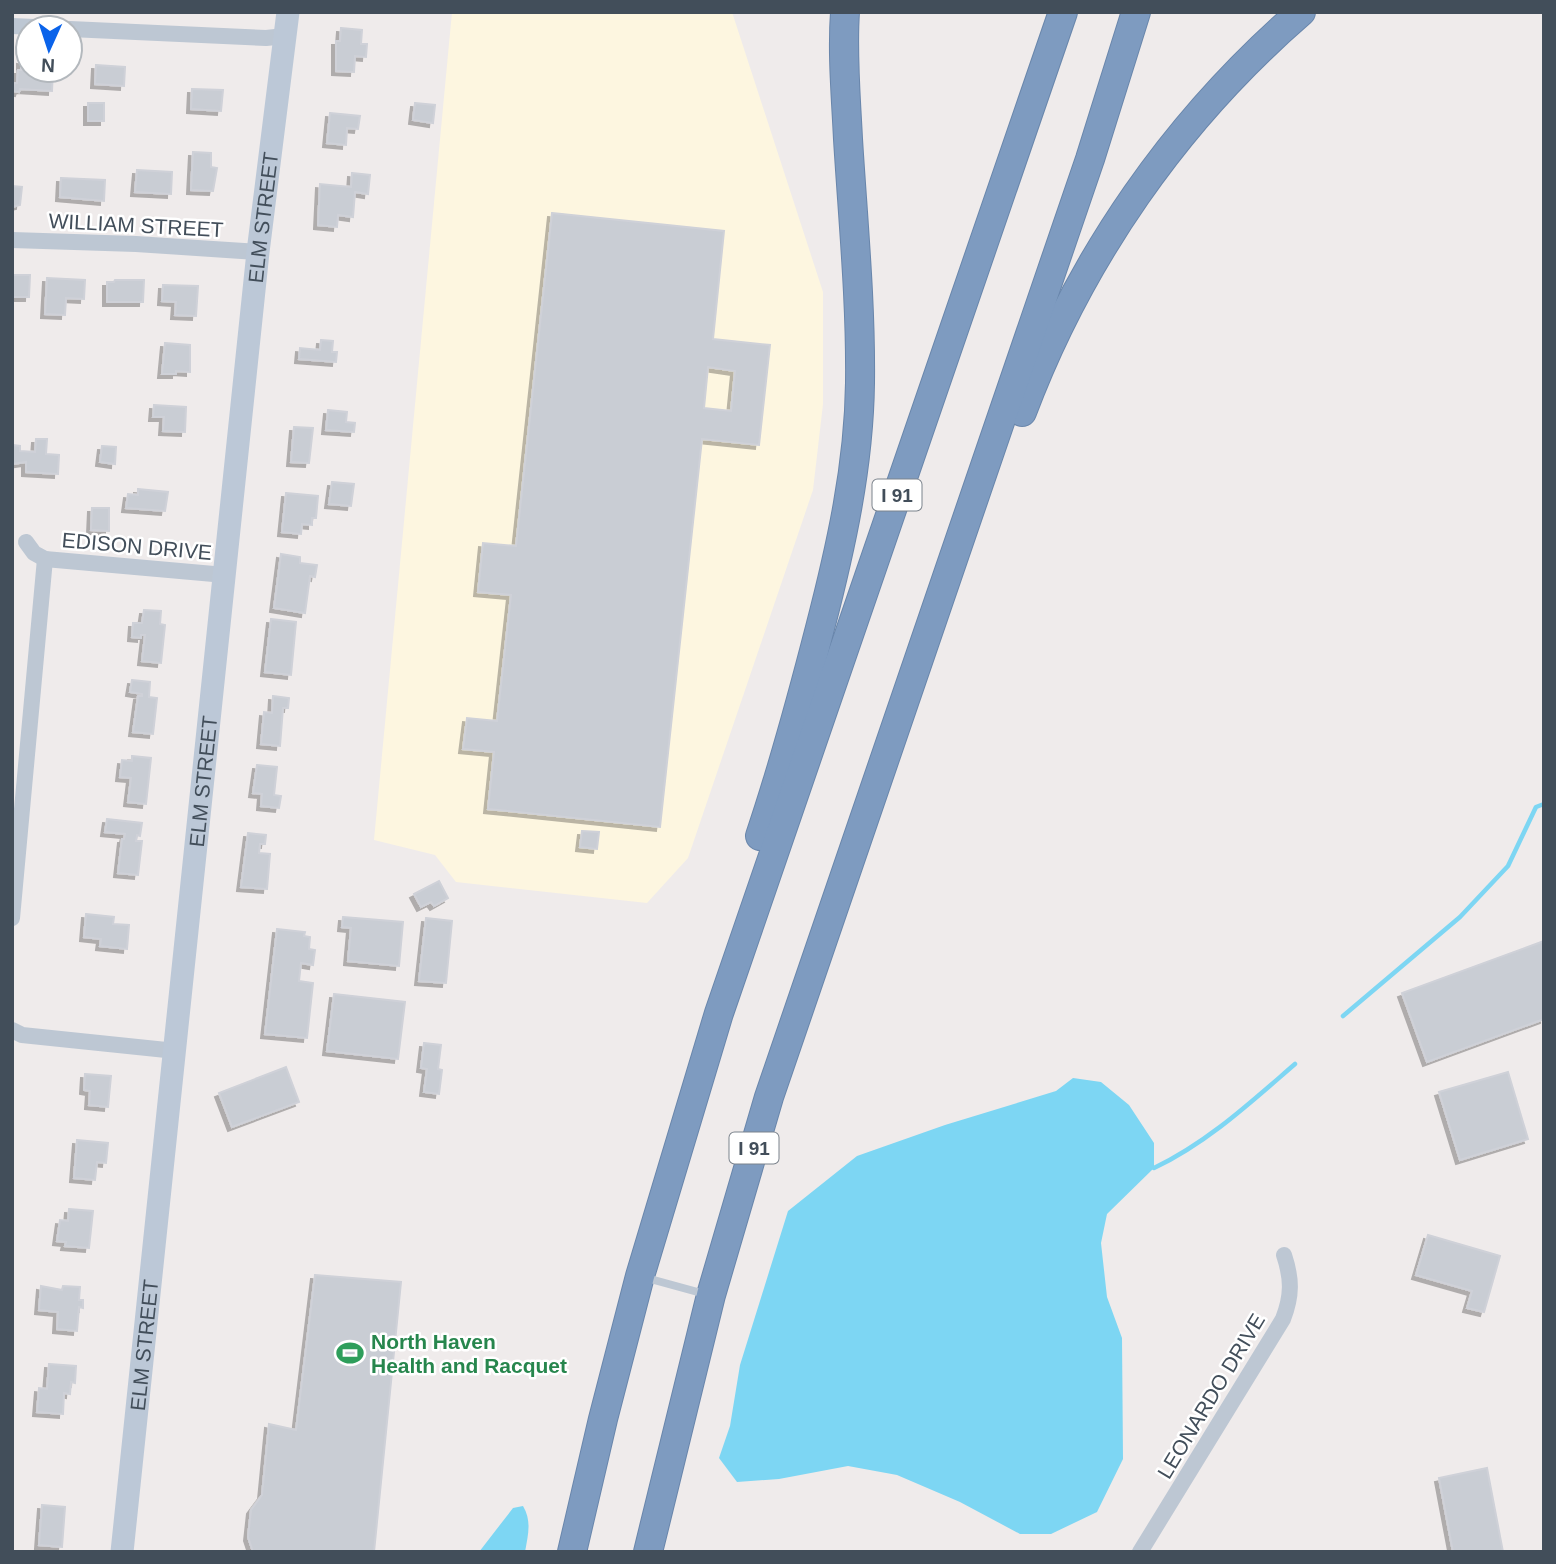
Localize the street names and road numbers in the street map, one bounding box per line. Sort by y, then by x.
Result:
street label: ELM STREET [243,150,282,284]
street label: WILLIAM STREET [48,209,224,241]
road number: I 91 [872,480,922,510]
street label: EDISON DRIVE [61,528,213,564]
street label: ELM STREET [184,714,221,848]
road number: I 91 [730,1132,778,1164]
street label: ELM STREET [125,1278,162,1412]
street label: LEONARDO DRIVE [1153,1310,1269,1482]

